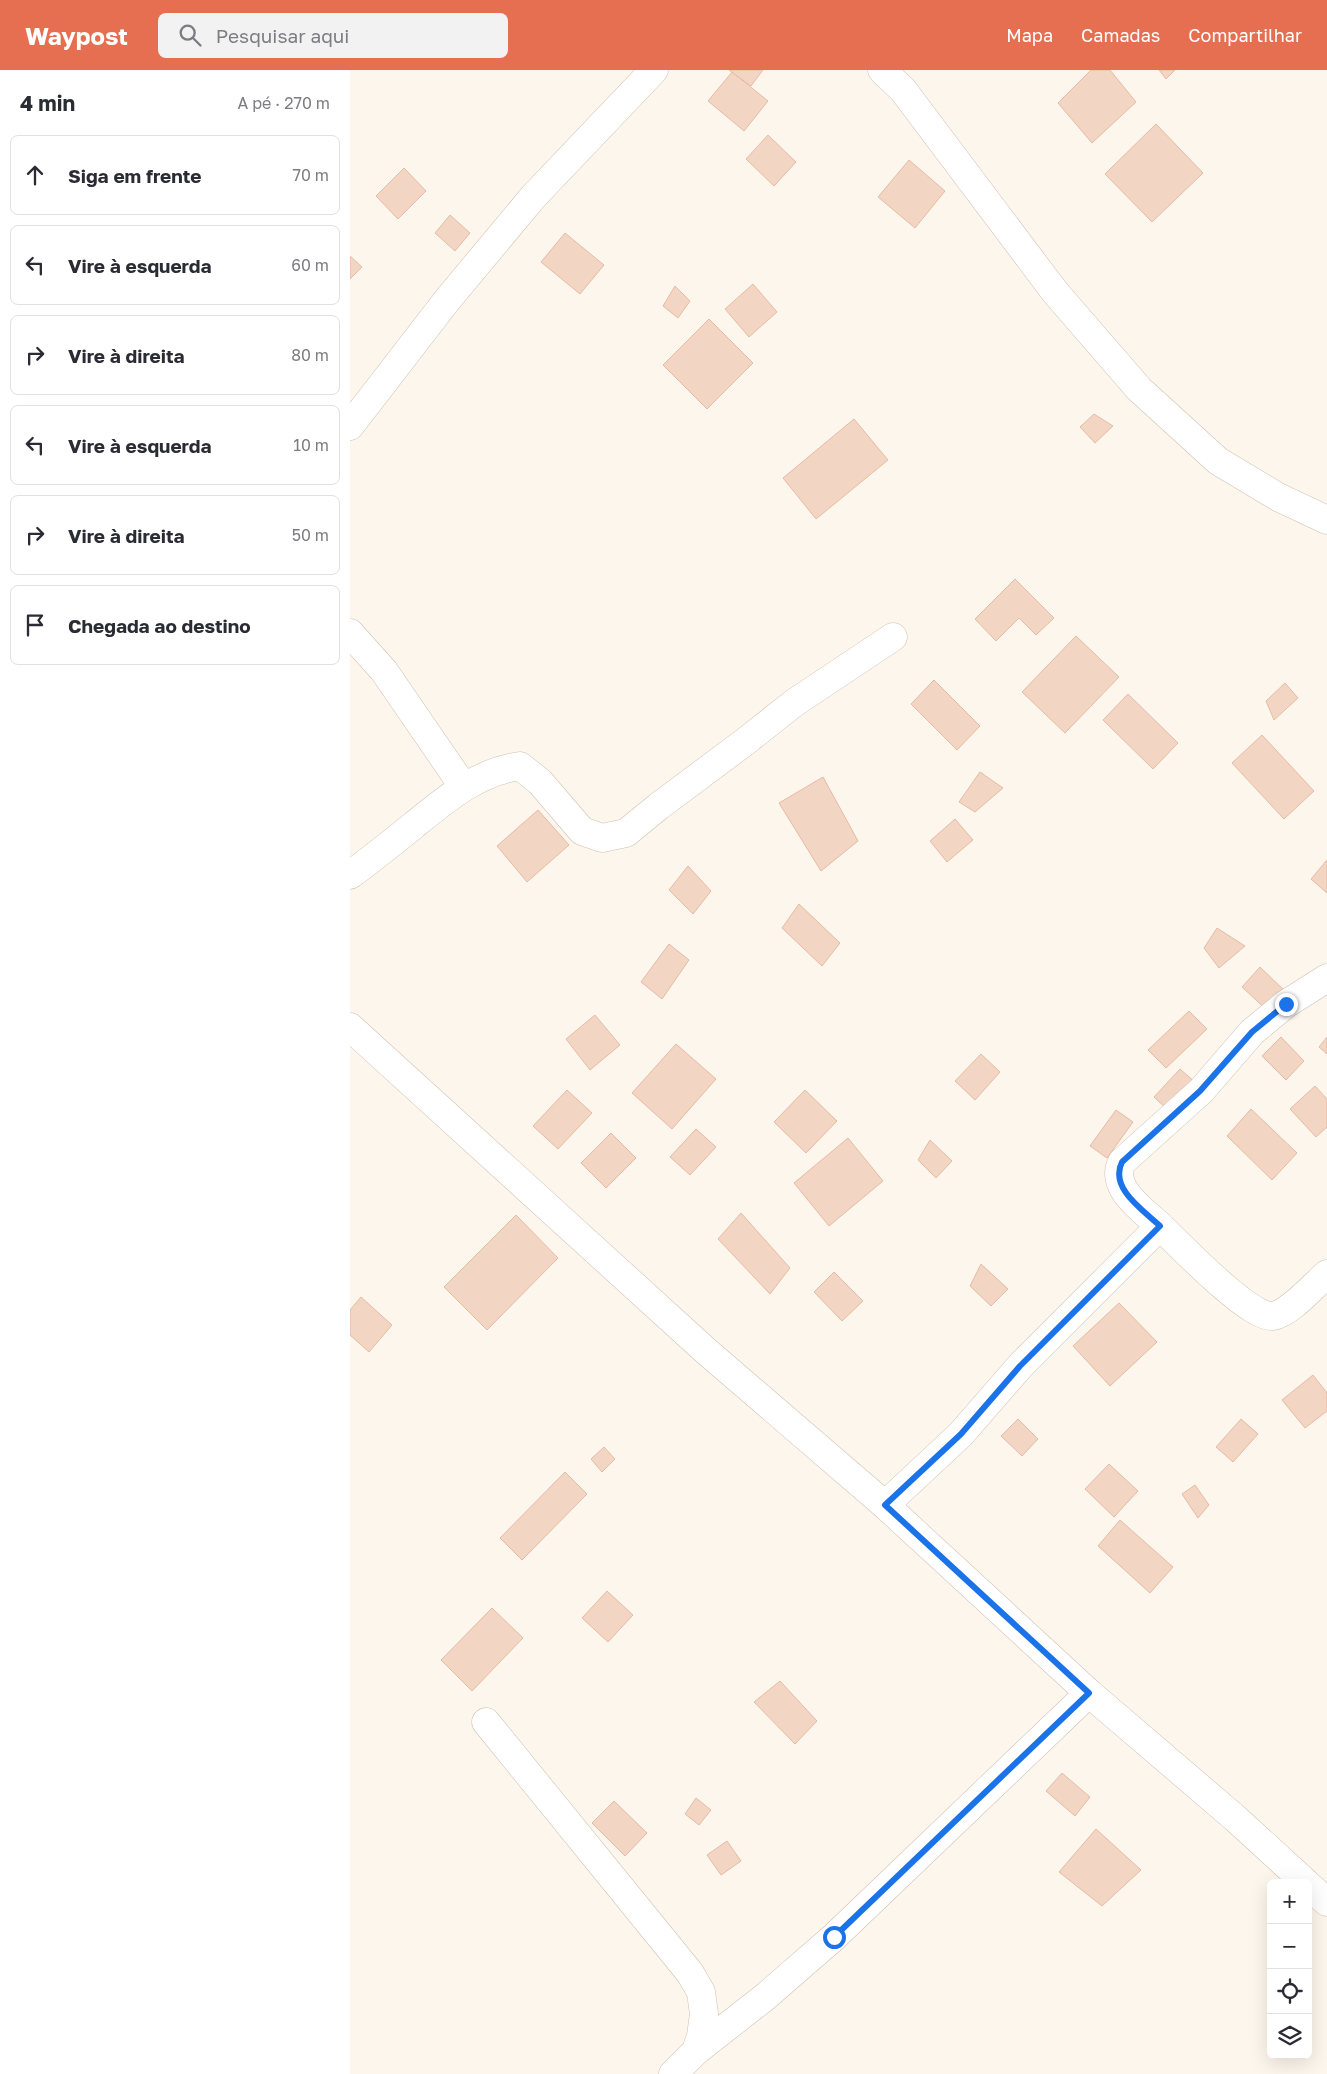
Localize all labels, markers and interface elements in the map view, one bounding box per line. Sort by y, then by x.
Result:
search box [158,13,508,58]
text: Waypost [25,21,128,50]
icon: search [176,21,204,49]
text: Pesquisar aqui [216,24,349,47]
text: Mapa [1006,24,1053,46]
text: Camadas [1081,24,1160,46]
text: Compartilhar [1188,24,1302,46]
text: 4 min [20,90,75,116]
text: A pé · 270 m [238,93,330,113]
icon: ahead [21,161,49,189]
text: Siga em frente [68,164,202,187]
text: 70 m [292,165,329,185]
icon: left [21,251,49,279]
text: Vire à esquerda [68,254,211,277]
text: 60 m [291,255,329,275]
icon: right [21,341,49,369]
text: Vire à direita [68,344,185,367]
text: 80 m [291,345,329,365]
icon: left [21,431,49,459]
text: Vire à esquerda [68,434,211,457]
text: 10 m [293,435,329,455]
icon: right [21,521,49,549]
text: Vire à direita [68,524,185,547]
text: 50 m [292,525,329,545]
icon: arrive [21,611,49,639]
text: Chegada ao destino [68,614,251,637]
route end [1275,993,1298,1016]
map controls [1267,1879,1312,2059]
button: + [1267,1879,1312,1924]
button: − [1267,1924,1312,1969]
route start [823,1926,846,1949]
button: locate [1267,1969,1312,2014]
button: layers [1267,2014,1312,2059]

